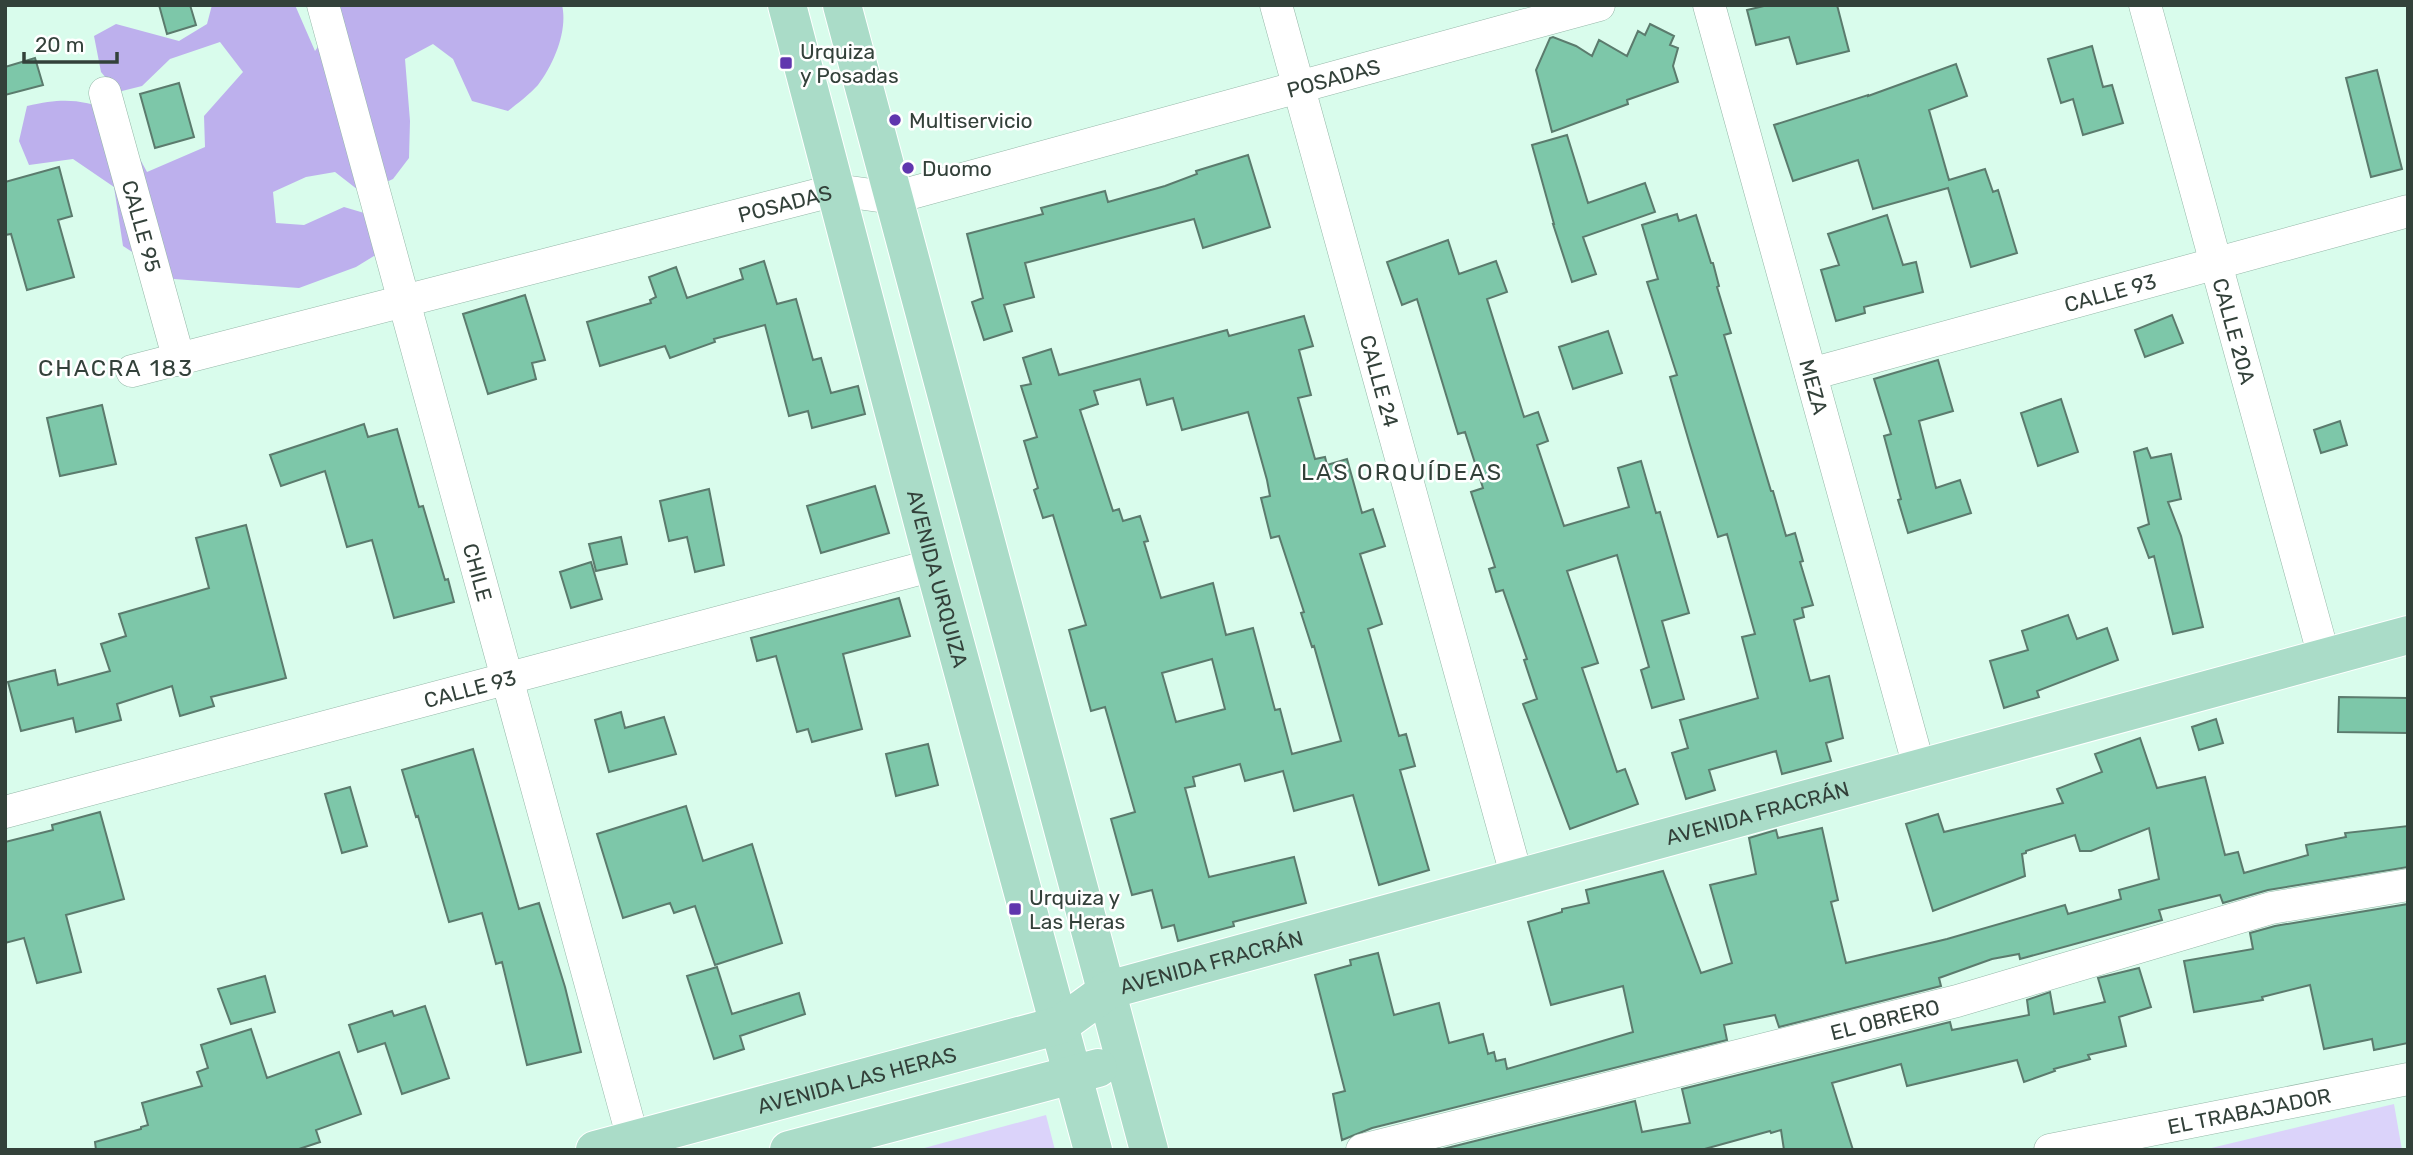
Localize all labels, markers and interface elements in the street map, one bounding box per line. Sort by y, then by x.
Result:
scale bar [24,21,117,65]
text: 20 m [35,32,84,57]
place label: Urquiza y Posadas [800,39,899,88]
street label: POSADAS [1284,53,1383,102]
marker: Urquiza y Posadas [778,55,794,71]
place label: Multiservicio [909,108,1033,133]
marker: Multiservicio [887,112,903,128]
place label: Duomo [922,156,992,181]
marker: Duomo [900,160,916,176]
street label: CALLE 95 [117,177,167,275]
street label: POSADAS [735,179,834,227]
street label: CALLE 93 [2061,268,2159,317]
street label: CALLE 20A [2208,275,2261,387]
street label: CALLE 24 [1355,332,1404,430]
district label: CHACRA 183 [38,354,194,382]
street label: MEZA [1795,356,1834,417]
district label: LAS ORQUÍDEAS [1301,458,1503,486]
street label: AVENIDA URQUIZA [902,487,974,670]
street label: CHILE [458,540,498,604]
street label: CALLE 93 [421,664,519,713]
street label: AVENIDA FRACRÁN [1663,776,1852,850]
place label: Urquiza y Las Heras [1029,885,1125,934]
marker: Urquiza y Las Heras [1007,901,1023,917]
street label: AVENIDA FRACRÁN [1117,925,1306,999]
street label: EL OBRERO [1828,993,1942,1045]
street label: AVENIDA LAS HERAS [754,1041,959,1118]
street label: EL TRABAJADOR [2165,1082,2333,1139]

